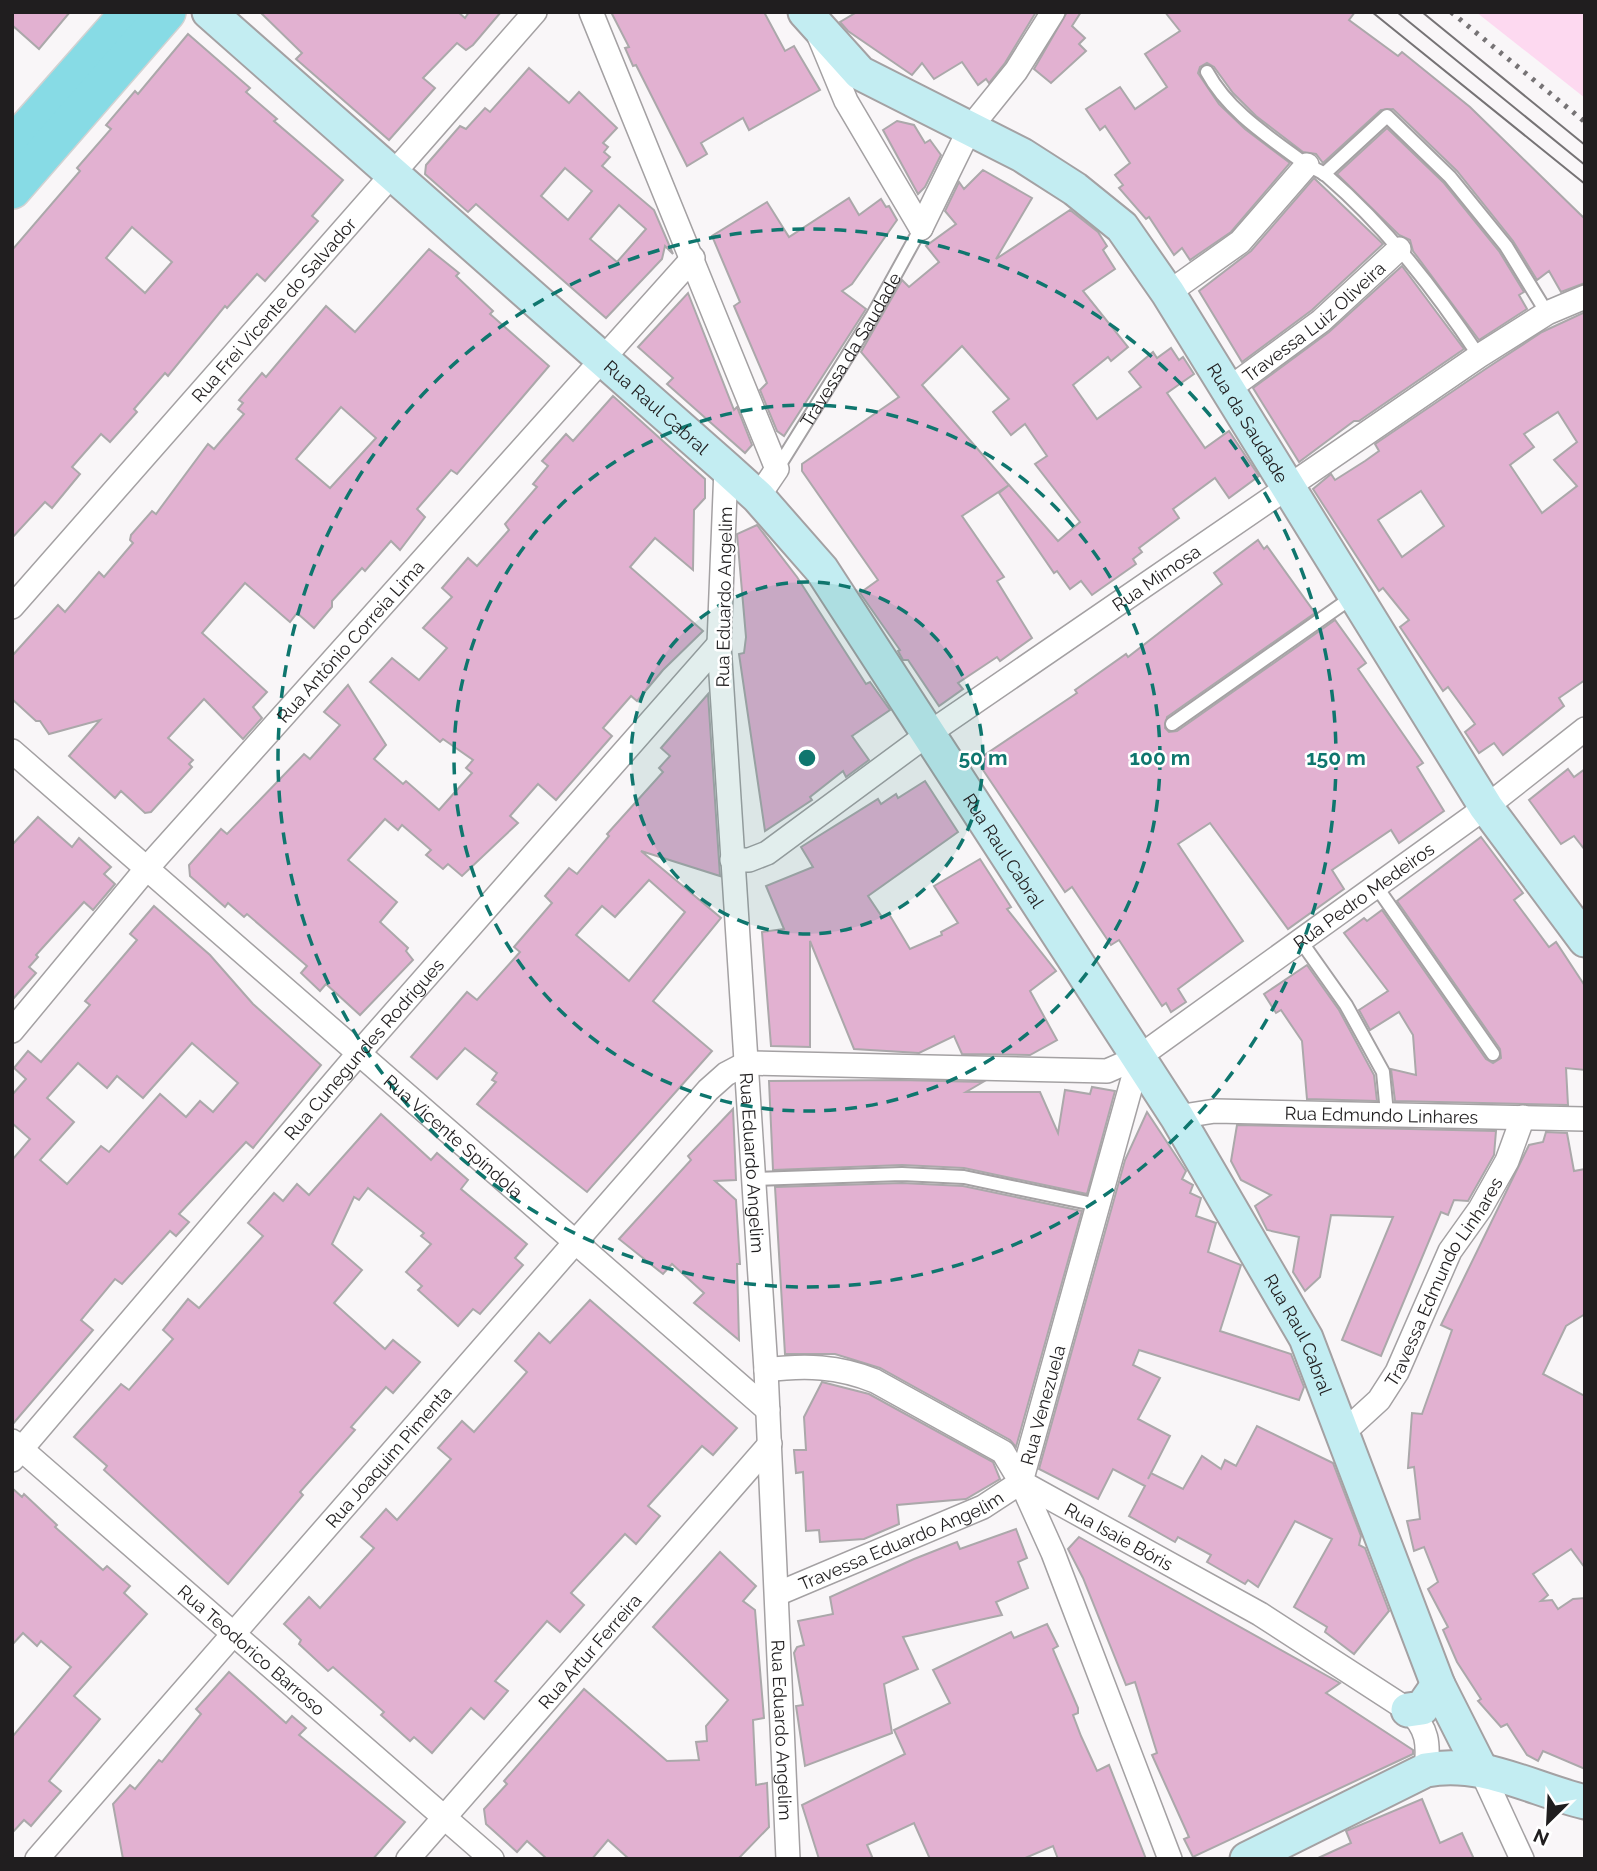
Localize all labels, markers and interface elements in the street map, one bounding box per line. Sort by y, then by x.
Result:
street label: Rua Frei Vicente do Salvador [187,213,360,406]
street label: Travessa Luiz Oliveira [1238,257,1389,386]
street label: Travessa da Saudade [795,269,905,431]
street label: Rua Raul Cabral [600,355,713,459]
street label: Rua da Saudade [1203,359,1293,487]
street label: Rua Eduardo Angelim [712,506,736,688]
street label: Rua Mimosa [1108,540,1204,615]
street label: Rua Antônio Correia Lima [272,556,428,727]
text: 50 m [958,745,1008,770]
text: 100 m [1130,745,1190,770]
text: 150 m [1306,745,1366,770]
centre of rings [795,746,819,770]
street label: Rua Raul Cabral [959,789,1049,912]
street label: Rua Pedro Medeiros [1289,837,1438,953]
street label: Rua Cunegundes Rodrigues [279,954,448,1144]
street label: Rua Vicente Spíndola [380,1070,527,1202]
street label: Rua Eduardo Angelim [736,1072,769,1254]
street label: Rua Edmundo Linhares [1285,1102,1479,1127]
street label: Travessa Edmundo Linhares [1380,1173,1506,1390]
street label: Rua Raul Cabral [1260,1270,1337,1397]
street label: Rua Venezuela [1016,1343,1069,1467]
street label: Rua Joaquim Pimenta [321,1382,455,1532]
street label: Travessa Eduardo Angelim [795,1486,1007,1594]
street label: Rua Isaie Bóris [1061,1498,1177,1575]
street label: Rua Teodorico Barroso [174,1580,330,1720]
street label: Rua Artur Ferreira [534,1589,645,1713]
street label: Rua Eduardo Angelim [768,1639,797,1821]
north arrow [1513,1787,1583,1857]
text: N [1530,1825,1552,1851]

